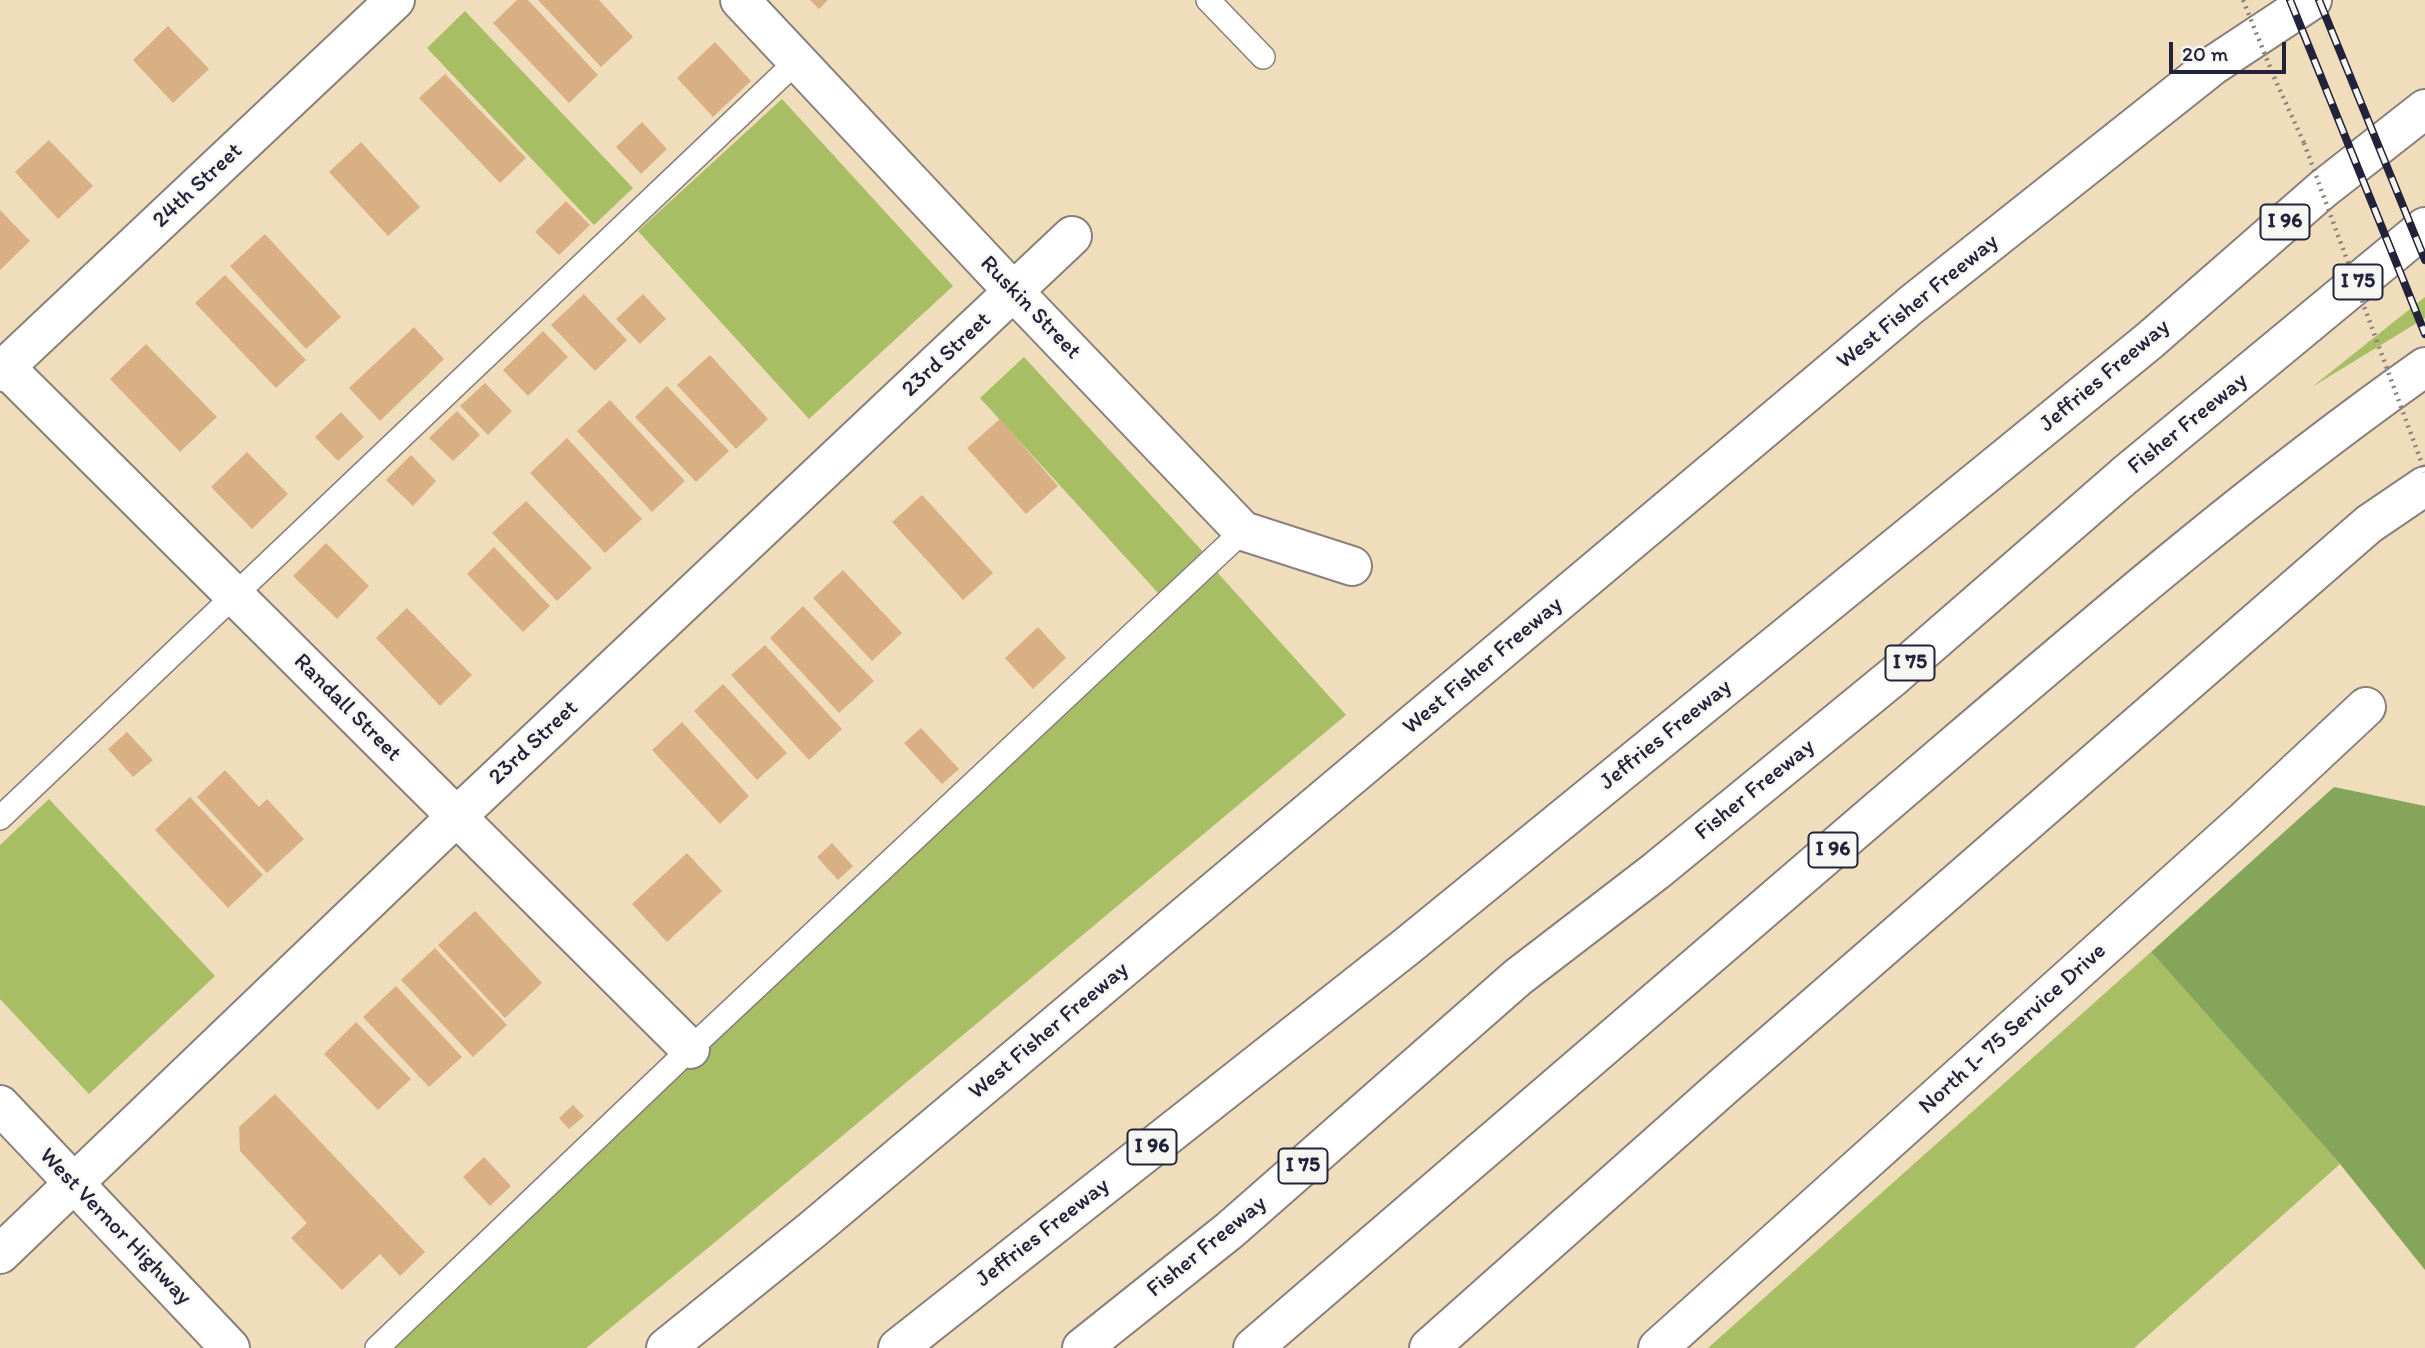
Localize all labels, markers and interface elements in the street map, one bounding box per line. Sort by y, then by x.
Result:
scale bar [2173,28,2290,72]
text: 20 m [2182,41,2228,66]
street label: 24th Street [148,138,248,234]
road number: I 96 [2260,204,2310,240]
street label: West Fisher Freeway [1832,228,2004,376]
street label: Ruskin Street [974,250,1086,366]
road number: I 75 [2334,264,2382,300]
street label: 23rd Street [897,307,997,403]
street label: Jeffries Freeway [2034,313,2176,439]
street label: Fisher Freeway [2123,367,2253,481]
street label: West Fisher Freeway [1398,591,1568,741]
road number: I 75 [1885,646,1934,680]
street label: Randall Street [287,648,407,768]
street label: Jeffries Freeway [1595,673,1737,797]
street label: 23rd Street [484,695,584,791]
street label: Fisher Freeway [1690,733,1820,847]
road number: I 96 [1808,832,1857,868]
street label: North I- 75 Service Drive [1914,938,2112,1120]
street label: West Fisher Freeway [964,956,1134,1106]
road number: I 96 [1128,1130,1176,1164]
street label: West Vernor Highway [33,1143,197,1311]
road number: I 75 [1278,1148,1328,1184]
street label: Jeffries Freeway [971,1172,1115,1294]
street label: Fisher Freeway [1142,1190,1272,1304]

